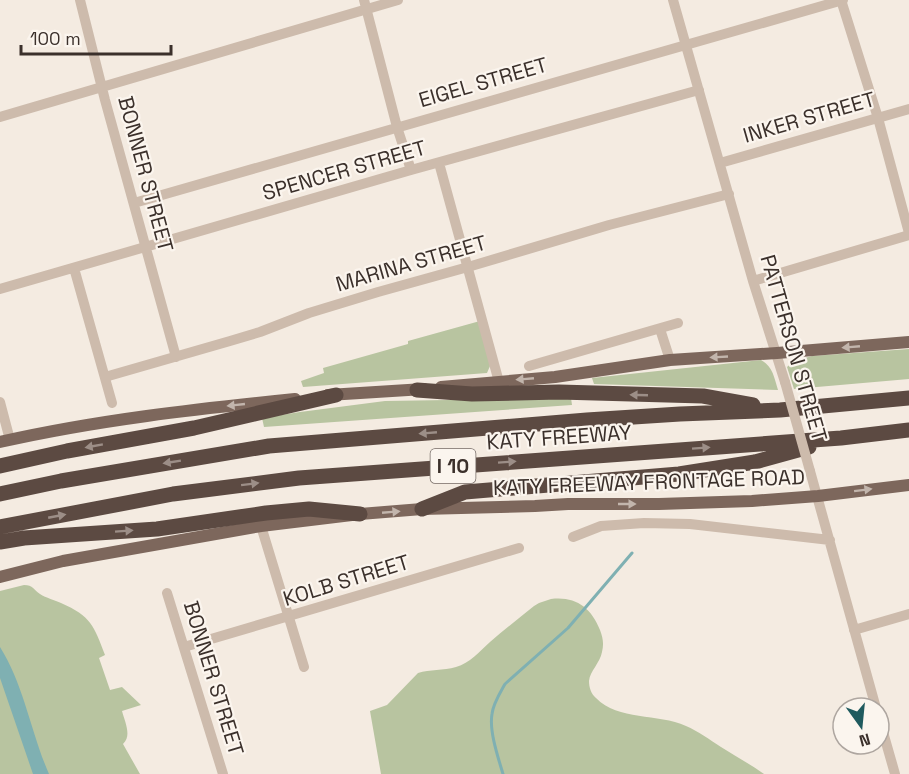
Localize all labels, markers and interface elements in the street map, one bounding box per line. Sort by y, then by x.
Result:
scale bar [21,18,171,56]
text: 100 m [30,27,81,50]
street label: EIGEL STREET [415,51,551,113]
street label: INKER STREET [740,85,878,149]
street label: BONNER STREET [112,93,180,255]
street label: SPENCER STREET [259,134,429,206]
street label: MARINA STREET [332,229,490,297]
street label: PATTERSON STREET [754,252,834,444]
one-way arrow [841,342,860,352]
one-way arrow [709,352,728,361]
one-way arrow [516,375,535,384]
one-way arrow [629,390,648,400]
one-way arrow [226,400,245,410]
street label: KATY FREEWAY [486,418,633,456]
one-way arrow [419,428,438,438]
one-way arrow [84,442,103,451]
one-way arrow [692,443,711,453]
road number: I 10 [430,449,476,483]
one-way arrow [162,457,181,466]
one-way arrow [497,457,516,467]
street label: KATY FREEWAY FRONTAGE ROAD [493,463,805,501]
one-way arrow [240,480,259,489]
one-way arrow [854,486,873,495]
one-way arrow [617,499,636,509]
one-way arrow [382,507,401,517]
one-way arrow [48,511,67,520]
one-way arrow [114,526,133,536]
street label: KOLB STREET [280,548,412,612]
street label: BONNER STREET [178,597,250,759]
north arrow [831,696,891,756]
text: N [857,728,873,752]

